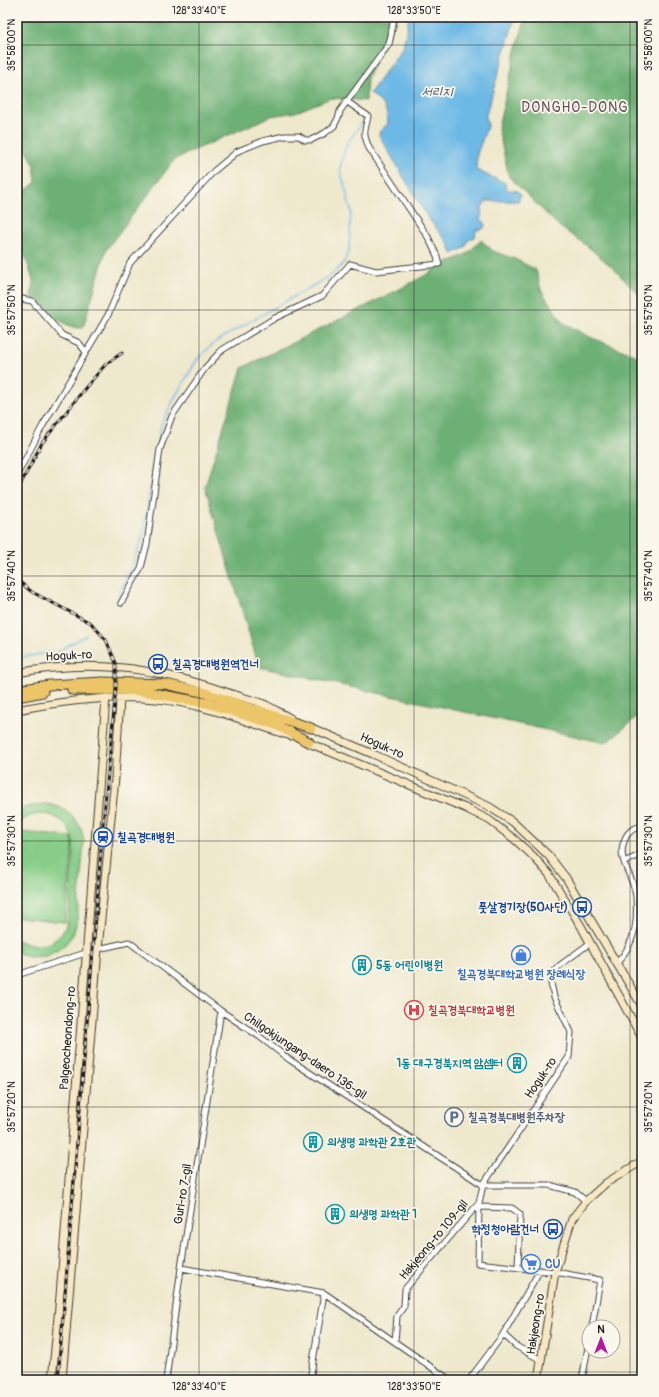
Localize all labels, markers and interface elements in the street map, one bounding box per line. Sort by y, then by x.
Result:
text: 128°33'40"E [172,5,226,17]
text: 128°33'50"E [387,5,441,17]
text: 35°58'00"N [6,19,18,71]
text: 35°58'00"N [643,19,655,71]
water label: 서리지 [421,84,454,100]
district label: DONGHO-DONG [521,99,629,116]
text: 35°57'50"N [6,284,18,336]
text: 35°57'50"N [643,284,655,336]
text: 35°57'40"N [6,550,18,602]
text: 35°57'40"N [643,550,655,602]
street label: Hoguk-ro [45,647,93,665]
bus stop icon: 칠곡경대병원역건너 [147,653,169,675]
place label: 칠곡경대병원역건너 [172,657,259,672]
street label: Hoguk-ro [358,730,407,763]
text: 35°57'30"N [6,815,18,867]
text: 35°57'30"N [643,815,655,867]
station icon: 칠곡경대병원 [92,826,114,848]
place label: 칠곡경대병원 [117,830,175,845]
bus stop icon: 풋살경기장(50사단) [571,896,593,918]
place label: 풋살경기장(50사단) [478,900,568,915]
shop icon: 칠곡경북대학교병원 장례식장 [510,944,532,966]
building icon: 5동 어린이병원 [351,954,373,976]
place label: 5동 어린이병원 [376,958,443,973]
place label: 칠곡경북대학교병원 장례식장 [457,967,585,982]
street label: Palgeocheondong-ro [57,985,79,1090]
hospital icon: 칠곡경북대학교병원 [403,999,425,1021]
place label: 칠곡경북대학교병원 [428,1003,515,1018]
street label: Chilgokjungang-daero 136-gil [241,1009,369,1103]
building icon: 1동 대구경북지역 암셈터 [506,1052,528,1074]
street label: Hoguk-ro [522,1054,561,1102]
place label: 1동 대구경북지역 암셈터 [397,1056,503,1071]
text: 35°57'20"N [6,1081,18,1133]
text: 35°57'20"N [643,1081,655,1133]
parking icon: 칠곡경북대병원주차장 [443,1106,465,1128]
place label: 칠곡경북대병원주차장 [468,1110,565,1125]
building icon: 의생명 과학관 2호관 [302,1131,324,1153]
place label: 의생명 과학관 2호관 [327,1135,417,1150]
street label: Guri-ro 7-gil [171,1163,195,1225]
street label: Hakjeong-ro 109-gil [396,1197,472,1283]
building icon: 의생명 과학관 1 [324,1203,346,1225]
place label: 의생명 과학관 1 [349,1207,417,1222]
bus stop icon: 학정청아람건너 [542,1218,564,1240]
place label: 학정청아람건너 [470,1222,539,1237]
supermarket icon: CU [520,1253,542,1275]
place label: CU [545,1257,560,1272]
street label: Hakjeong-ro [524,1292,548,1356]
north arrow [581,1319,621,1359]
text: N [597,1323,605,1336]
text: 128°33'40"E [172,1381,226,1393]
text: 128°33'50"E [387,1381,441,1393]

